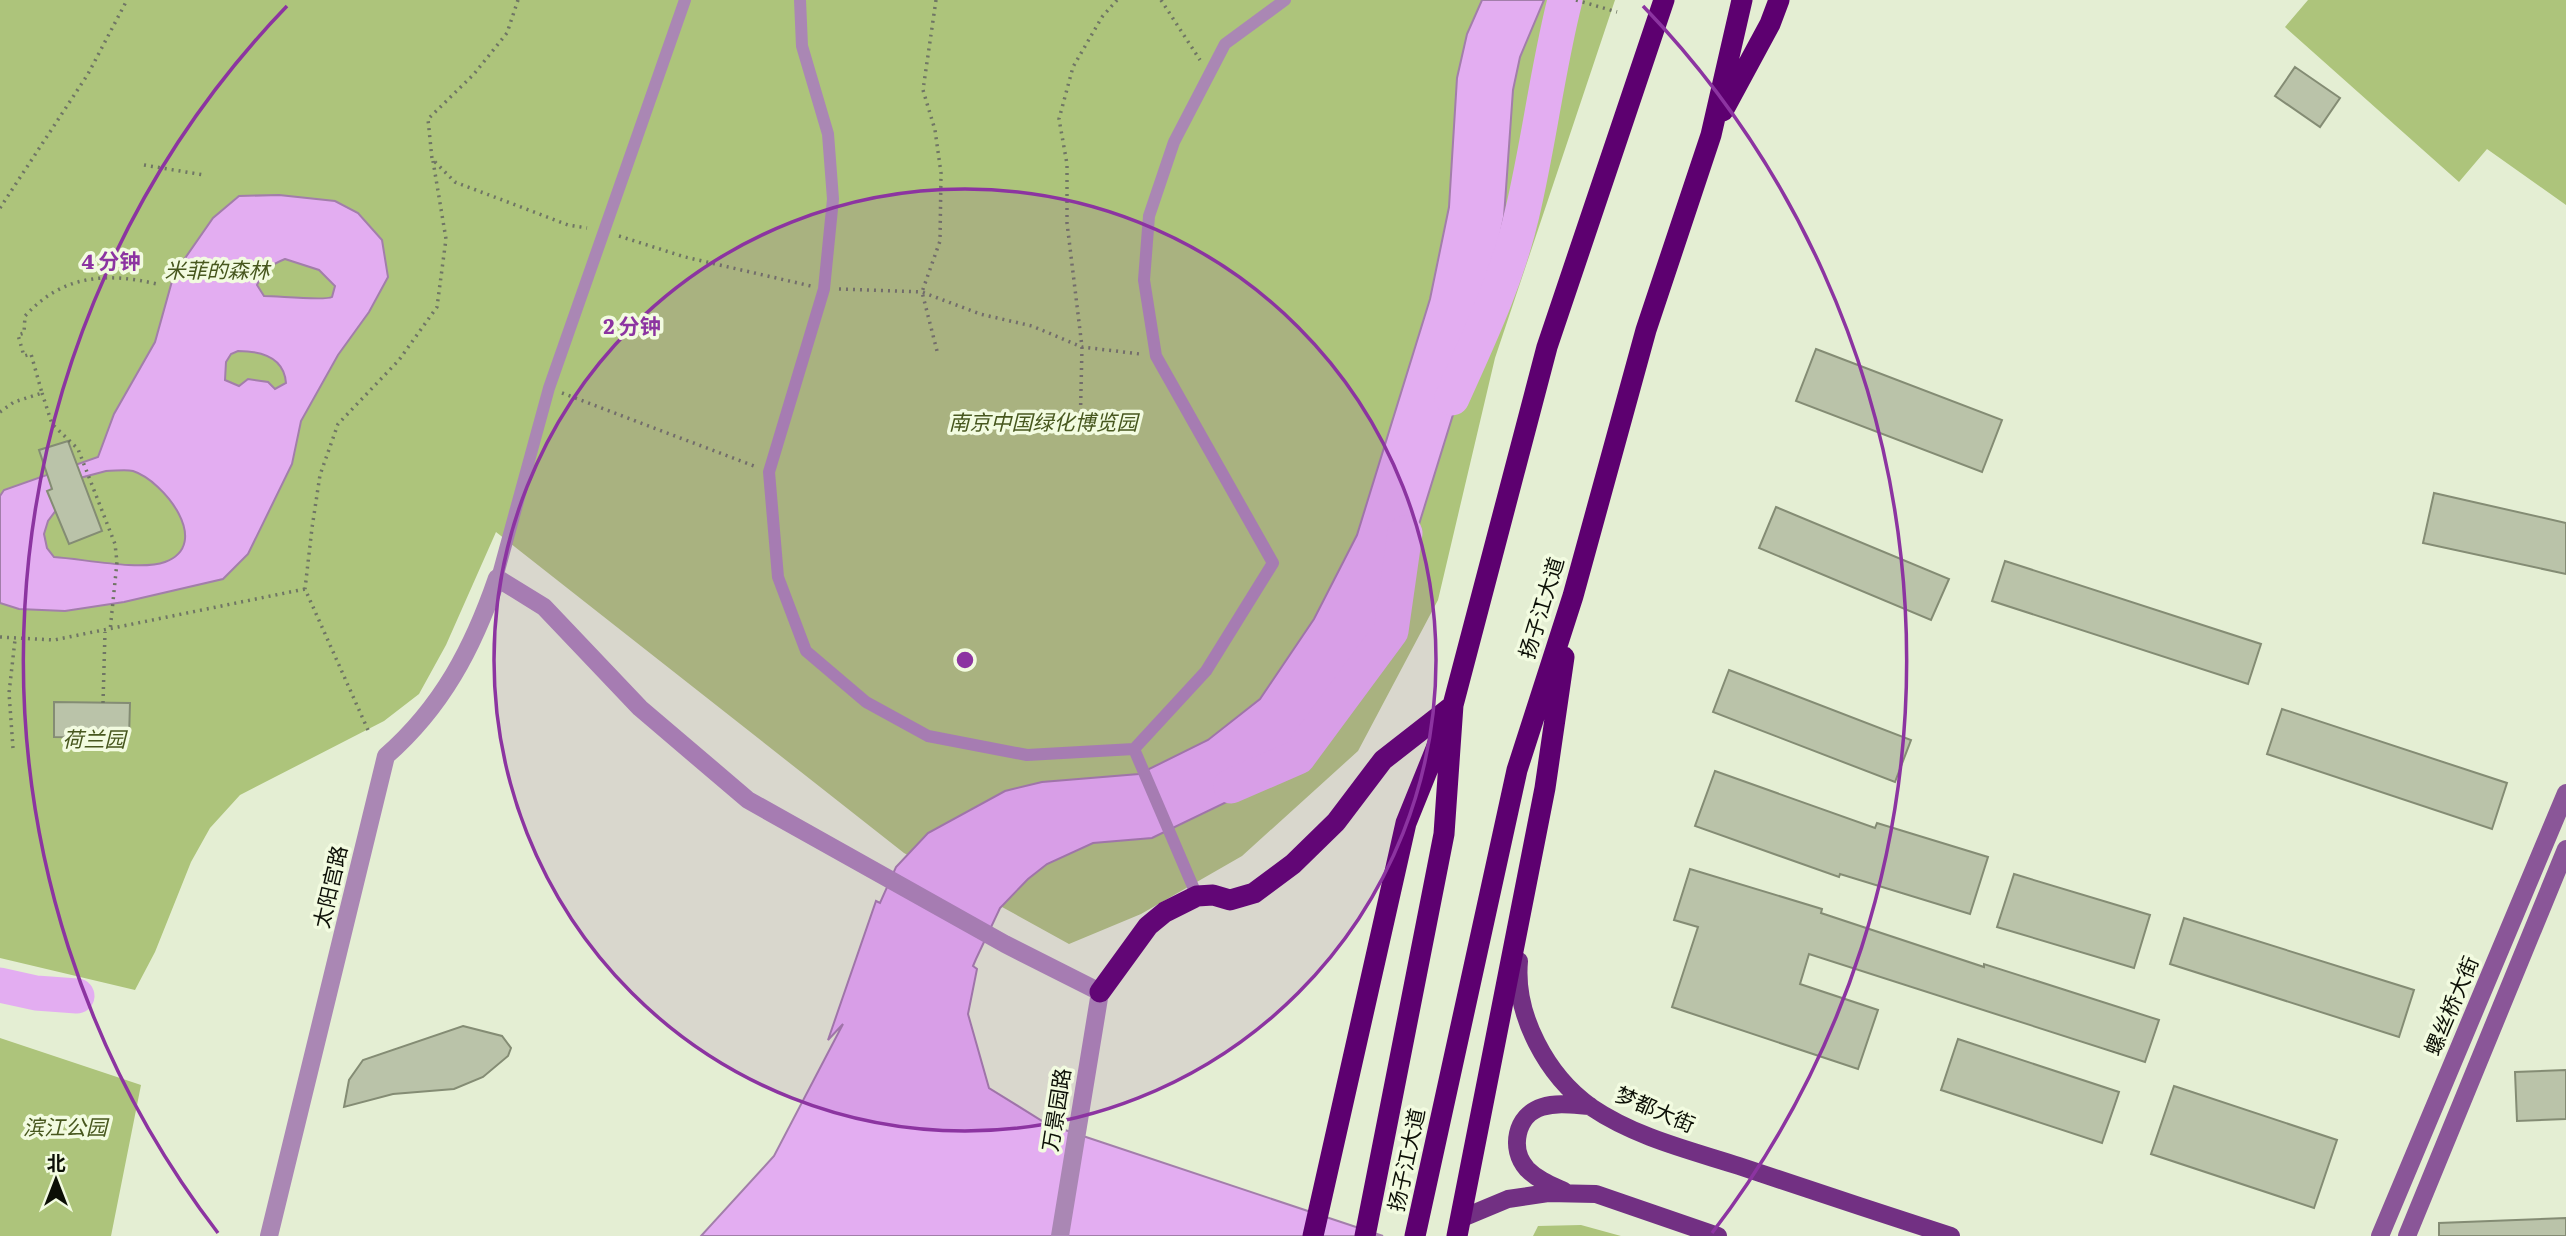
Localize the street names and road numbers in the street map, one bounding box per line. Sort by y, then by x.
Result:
street label: 扬子江大道 [1509,553,1570,662]
street label: 太阳宫路 [304,842,353,931]
street label: 螺丝桥大街 [2415,951,2484,1059]
street label: 万景园路 [1033,1066,1076,1154]
street label: 梦都大街 [1611,1077,1701,1138]
street label: 扬子江大道 [1378,1105,1431,1214]

